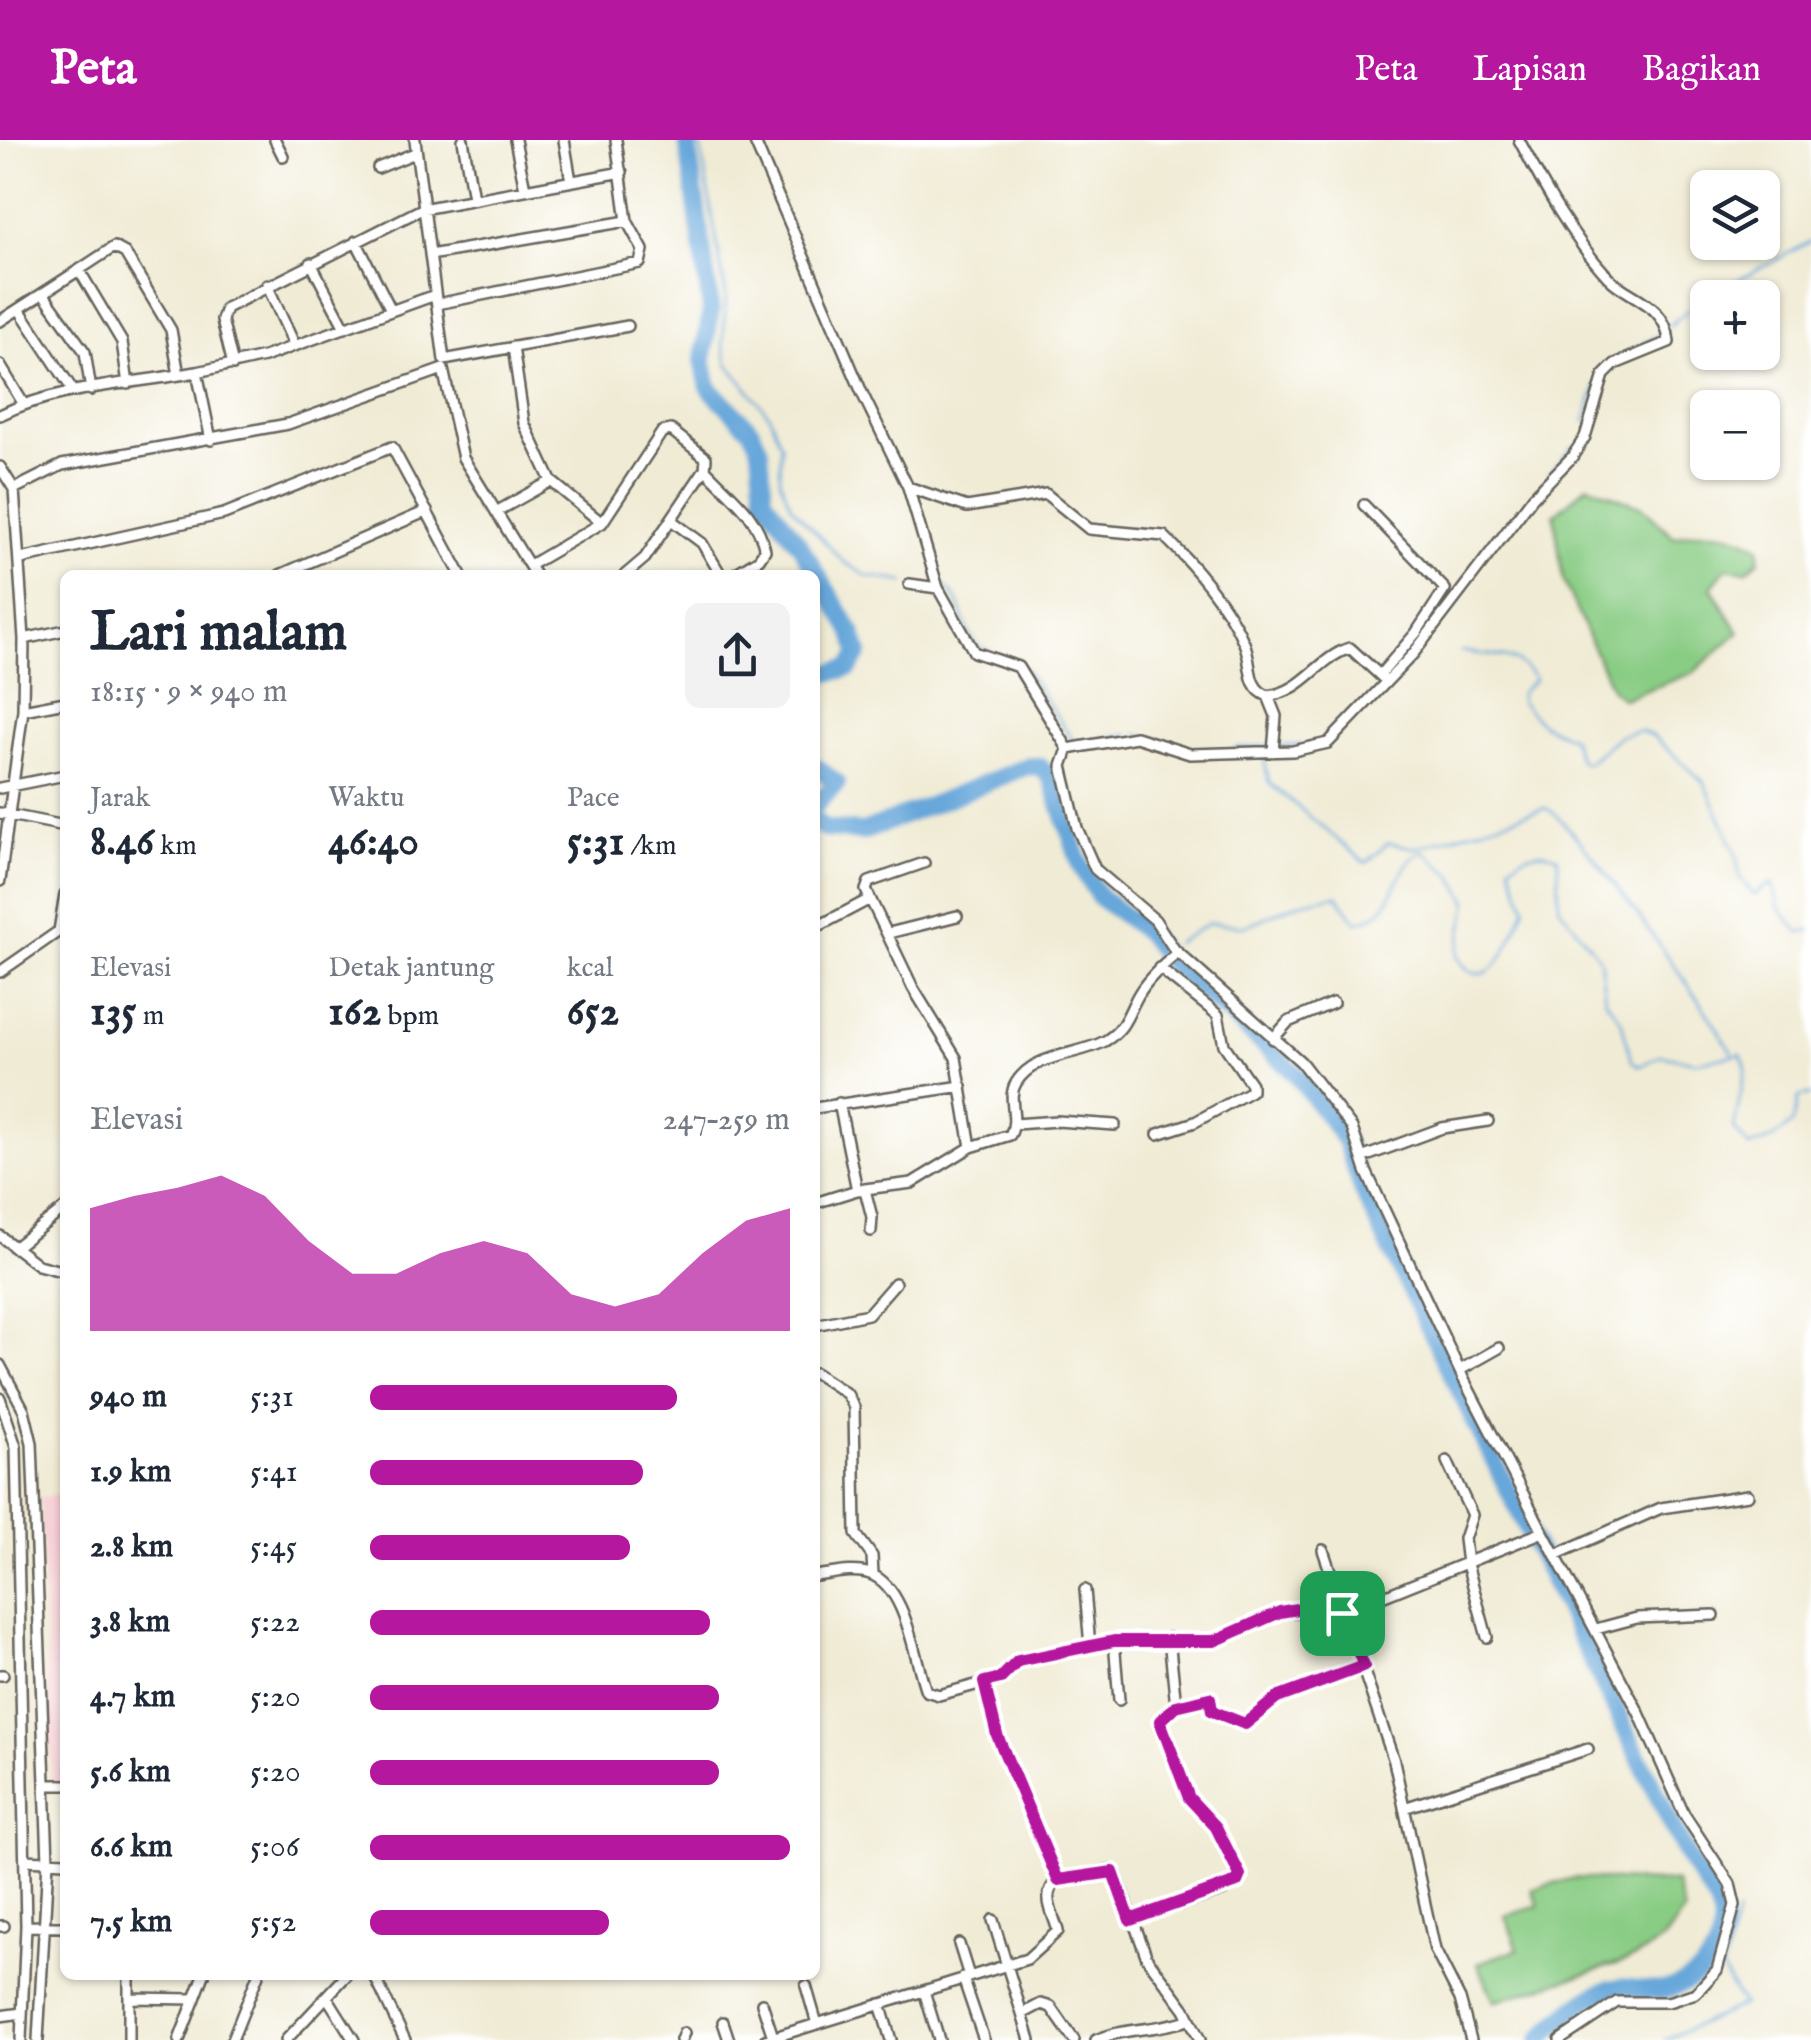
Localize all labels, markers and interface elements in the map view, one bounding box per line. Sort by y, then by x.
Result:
text: Peta [50,40,136,100]
text: Peta [1355,48,1418,93]
text: Lapisan [1473,48,1587,93]
text: Bagikan [1642,48,1761,93]
map controls [1690,170,1780,480]
button: layers [1690,170,1780,260]
button: + [1690,280,1780,370]
button: − [1690,390,1780,480]
text: Lari malam [90,599,347,669]
button: share [685,603,790,708]
text: 18:15 · 9 × 940 m [90,672,288,713]
text: Jarak [90,781,150,816]
text: Waktu [328,781,405,816]
text: Pace [567,781,620,816]
text: 8.46 [90,816,154,869]
text: 46:40 [328,816,419,869]
text: 5:31 [567,816,624,869]
text: km [154,829,197,864]
text: /km [624,829,677,864]
text: Elevasi [90,951,172,986]
text: Detak jantung [328,951,494,986]
text: kcal [567,951,613,986]
text: 135 [90,986,137,1039]
text: 162 [328,986,381,1039]
text: 652 [567,986,619,1039]
text: m [137,999,164,1034]
text: bpm [381,999,439,1034]
text: Elevasi [90,1100,183,1141]
text: 247–259 m [662,1100,790,1141]
text: 940 m [90,1377,167,1418]
text: 5:31 [250,1377,294,1418]
text: 1.9 km [90,1452,172,1493]
text: 5:41 [250,1452,298,1493]
text: 2.8 km [90,1527,173,1568]
text: 5:45 [250,1527,297,1568]
pin [1300,1571,1385,1656]
icon: arrive [1315,1586,1370,1641]
text: 3.8 km [90,1602,170,1643]
text: 5:22 [250,1602,300,1643]
text: 4.7 km [90,1677,175,1718]
text: 5:20 [250,1677,301,1718]
text: 5.6 km [90,1752,171,1793]
text: 5:20 [250,1752,301,1793]
text: 6.6 km [90,1827,173,1868]
text: 5:06 [250,1827,299,1868]
text: 7.5 km [90,1902,172,1943]
text: 5:52 [250,1902,297,1943]

